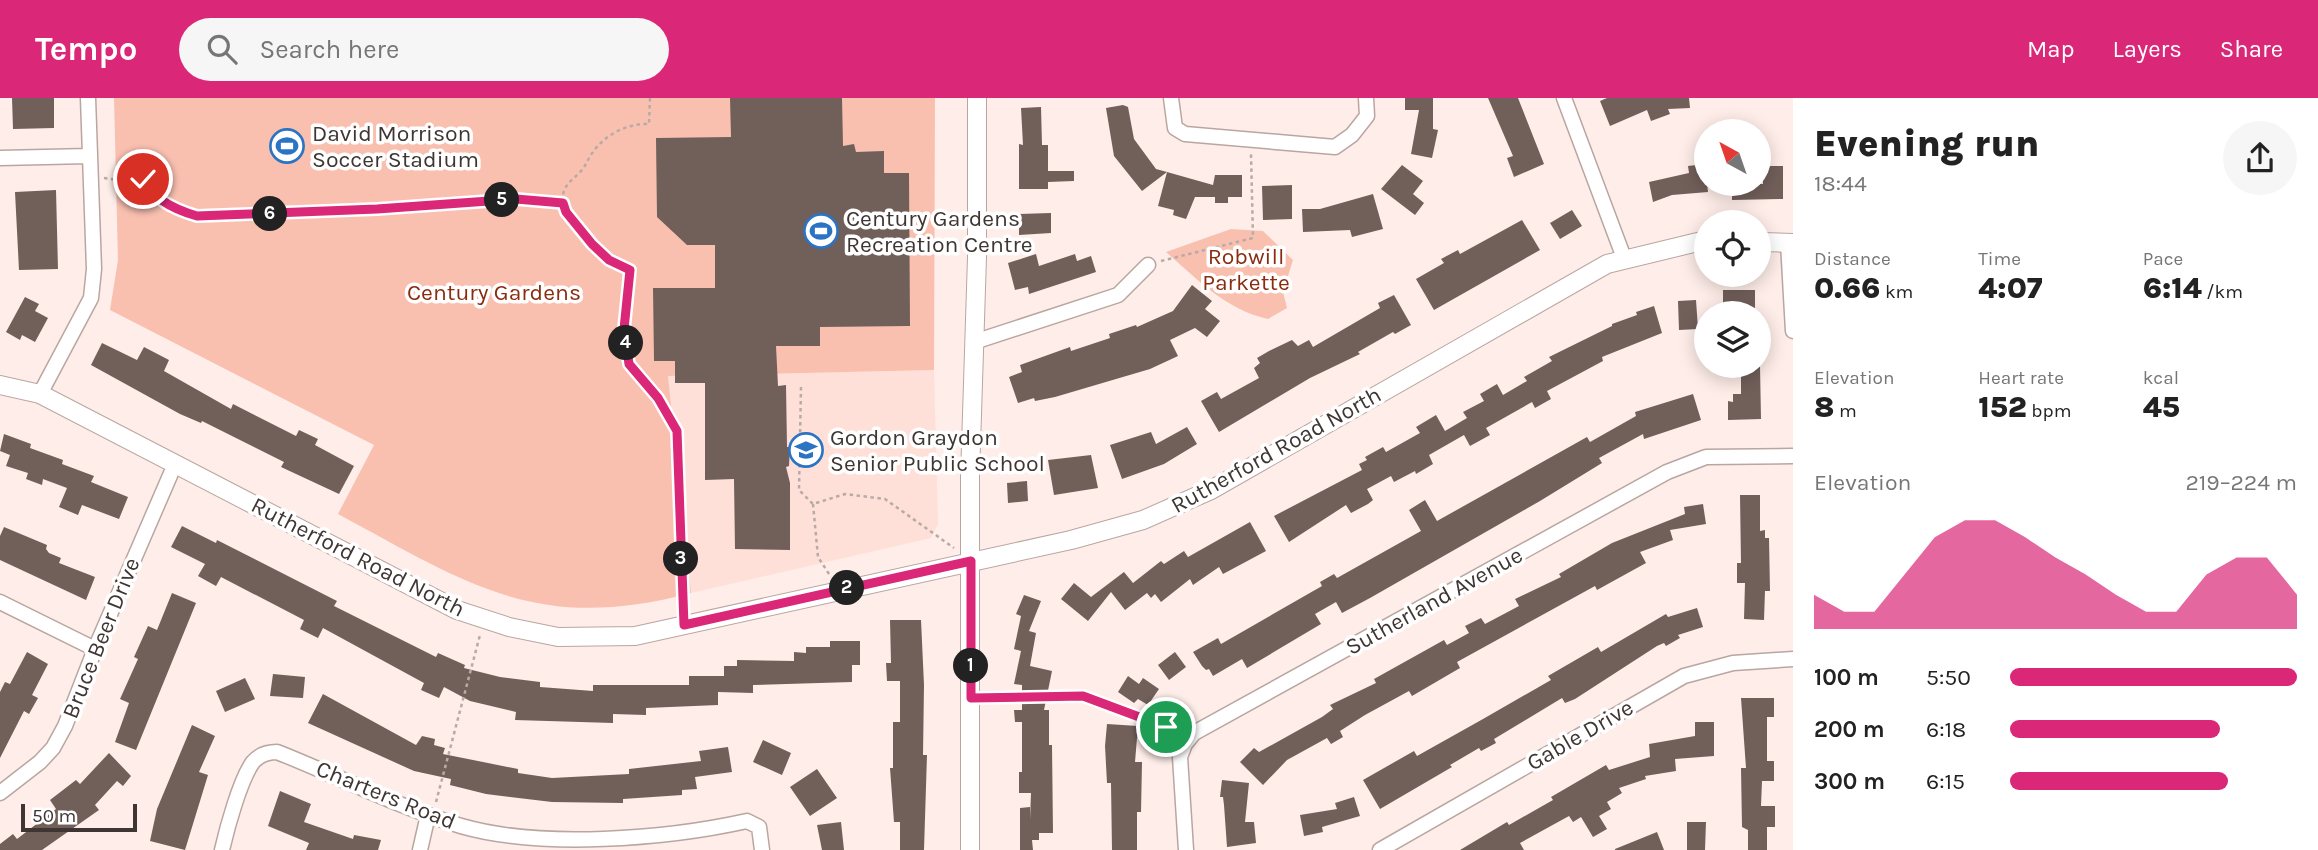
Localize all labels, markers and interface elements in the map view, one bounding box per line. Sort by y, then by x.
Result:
search box [179,18,669,81]
text: Tempo [35,30,137,68]
icon: search [203,30,241,68]
text: Search here [259,34,399,65]
text: Map [2027,35,2075,63]
text: Layers [2113,35,2182,63]
text: Share [2220,35,2283,63]
north arrow [1694,119,1771,196]
map controls [1694,119,1771,378]
place label: David Morrison Soccer Stadium [312,120,479,173]
text: Evening run [1814,121,2039,166]
button: share [2223,121,2297,195]
sports icon: David Morrison Soccer Stadium [268,127,306,165]
pin [113,149,173,209]
icon: check [124,160,162,198]
text: 18:44 [1814,170,1867,197]
pin: 5 [484,182,520,217]
text: 5 [496,188,507,210]
pin: 6 [252,197,288,232]
text: 6 [264,202,275,224]
place label: Century Gardens Recreation Centre [846,205,1033,258]
button: locate [1694,210,1771,287]
sports icon: Century Gardens Recreation Centre [802,212,840,250]
park label: Robwill Parkette [1202,243,1290,296]
text: Distance [1814,248,1891,270]
text: Time [1978,248,2021,270]
text: Pace [2143,248,2183,270]
text: 0.66 [1814,270,1880,306]
text: 4:07 [1978,270,2043,306]
text: 6:14 [2143,270,2202,306]
park label: Century Gardens [407,279,581,306]
text: km [1880,281,1913,303]
text: /km [2202,281,2243,303]
button: layers [1694,301,1771,378]
pin: 4 [608,326,644,360]
text: 4 [620,331,631,353]
text: Elevation [1814,367,1894,389]
text: Heart rate [1978,367,2064,389]
text: kcal [2143,367,2179,389]
street label: Rutherford Road North [1166,381,1386,519]
text: 8 [1814,389,1834,425]
text: 152 [1978,389,2027,425]
text: 45 [2143,389,2180,425]
text: m [1834,400,1857,422]
text: bpm [2027,400,2071,422]
place label: Gordon Graydon Senior Public School [830,424,1045,477]
school or university icon: Gordon Graydon Senior Public School [787,431,825,469]
text: Elevation [1814,469,1911,496]
text: 219–224 m [2185,469,2297,496]
street label: Rutherford Road North [247,491,469,623]
street label: Sutherland Avenue [1341,541,1527,661]
pin: 3 [664,542,698,576]
text: 3 [675,547,686,569]
street label: Bruce Beer Drive [56,554,146,722]
pin: 2 [830,570,864,606]
text: 2 [841,576,852,598]
pin: 1 [954,648,988,684]
text: 1 [967,654,974,676]
text: 100 m [1814,664,1879,691]
text: 5:50 [1926,664,1971,691]
street label: Gable Drive [1522,694,1638,776]
pin [1136,697,1196,757]
icon: arrive [1147,708,1185,746]
text: 200 m [1814,716,1885,743]
text: 6:18 [1926,716,1966,743]
street label: Charters Road [312,755,460,835]
text: 300 m [1814,768,1885,795]
text: 6:15 [1926,768,1965,795]
scale bar [21,801,136,833]
text: 50 m [32,805,76,827]

